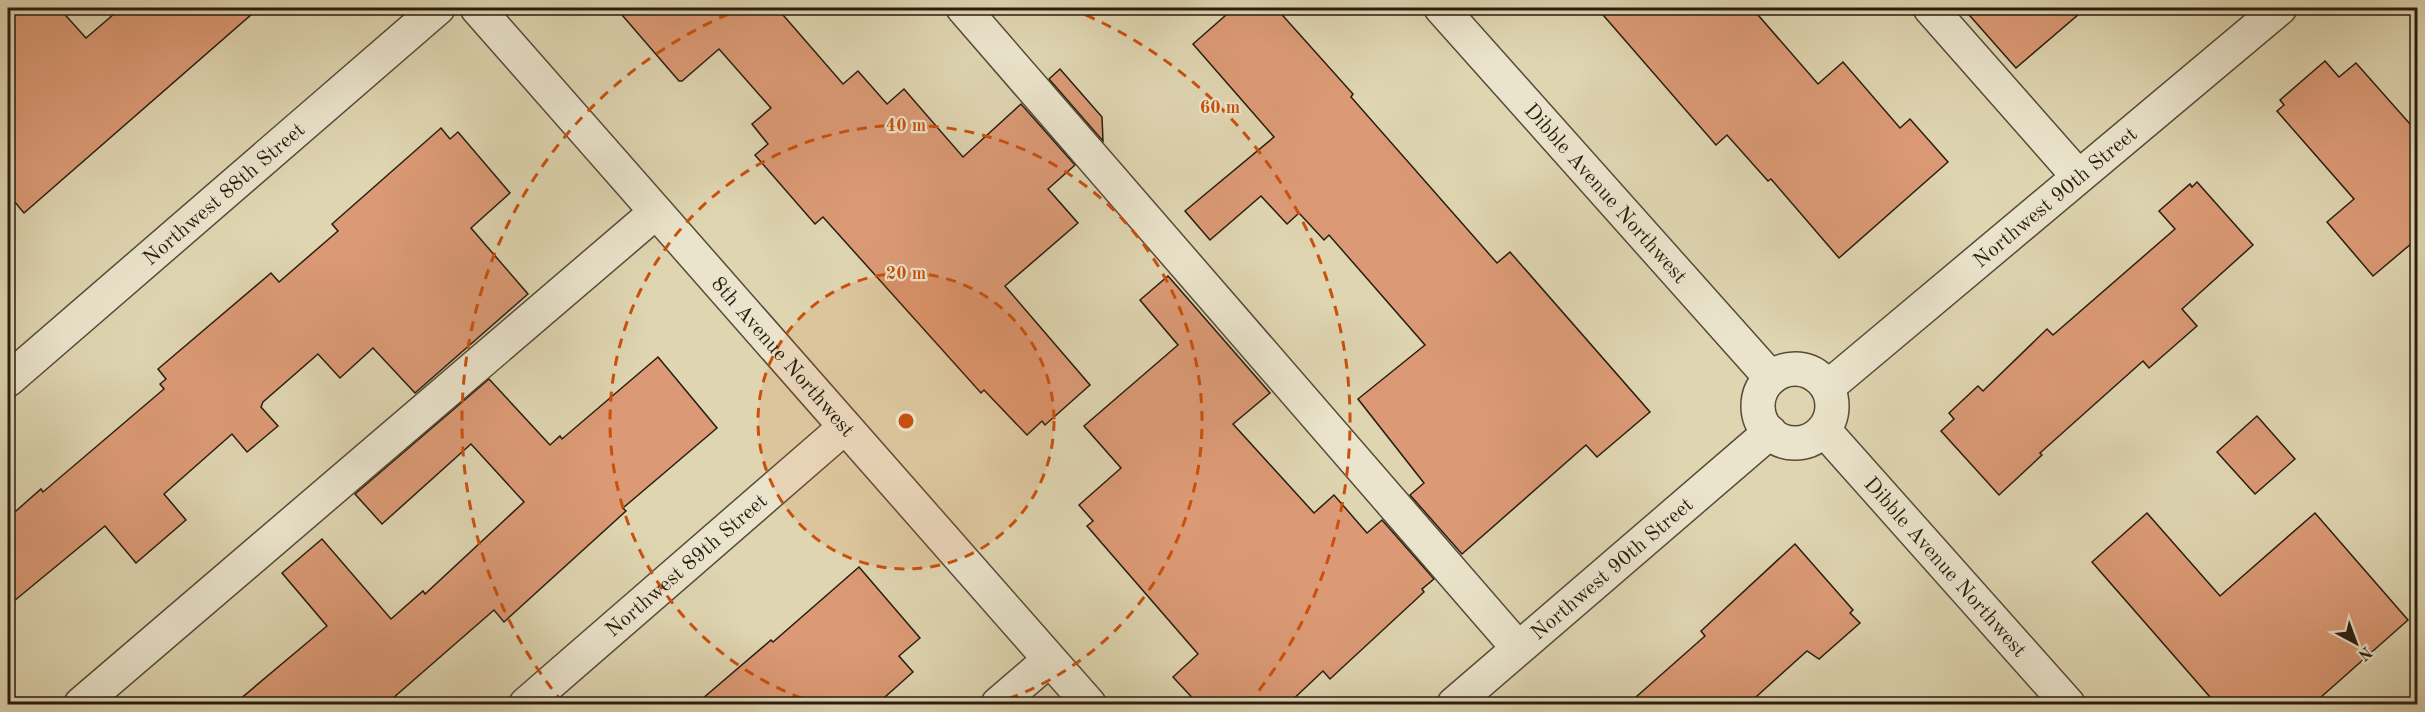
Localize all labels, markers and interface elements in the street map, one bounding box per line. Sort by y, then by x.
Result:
text: 60 m [1200,99,1240,117]
street label: Dibble Avenue Northwest [1520,100,1690,288]
text: 40 m [886,117,926,135]
street label: Northwest 88th Street [140,119,309,270]
street label: Northwest 90th Street [1970,124,2142,272]
text: 20 m [886,265,926,283]
street label: 8th Avenue Northwest [707,274,858,441]
centre of rings [896,411,916,431]
street label: Dibble Avenue Northwest [1859,474,2030,662]
street label: Northwest 89th Street [602,491,772,642]
street label: Northwest 90th Street [1528,494,1698,645]
north arrow [2326,613,2386,673]
text: N [2354,643,2374,663]

